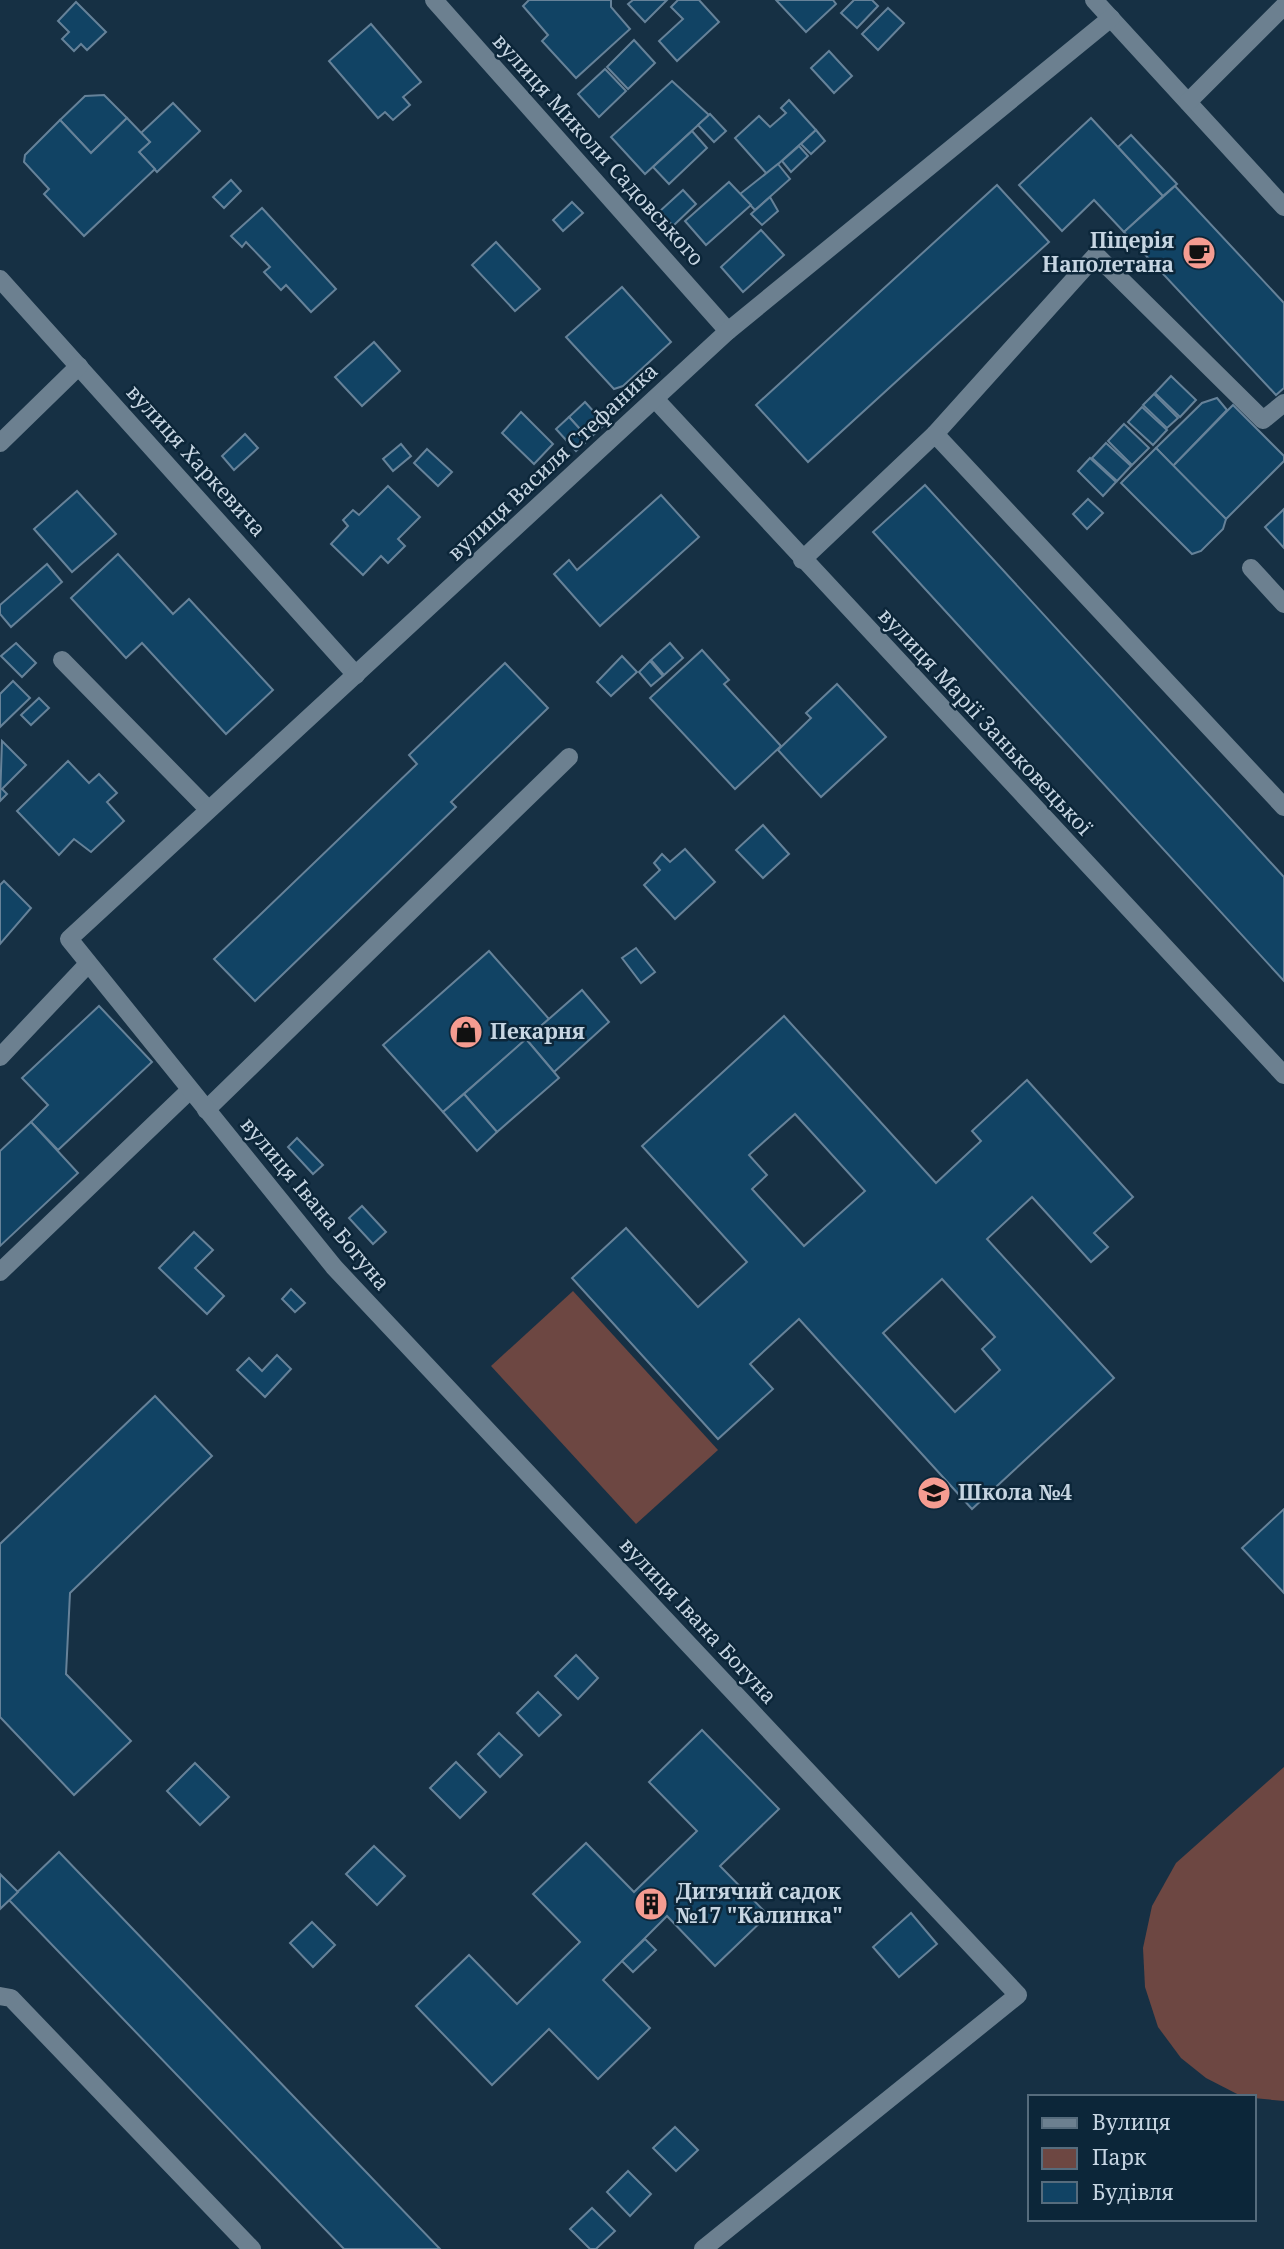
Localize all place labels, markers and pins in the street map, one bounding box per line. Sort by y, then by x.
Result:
place label: Піцерія Наполетана [1042,226,1174,278]
cafe icon: Піцерія Наполетана [1180,234,1218,272]
shop icon: Пекарня [447,1013,485,1051]
place label: Пекарня [490,1017,585,1045]
school or university icon: Школа №4 [915,1474,953,1512]
place label: Школа №4 [958,1478,1072,1506]
place label: Дитячий садок №17 "Калинка" [676,1877,843,1929]
building icon: Дитячий садок №17 "Калинка" [632,1885,670,1923]

